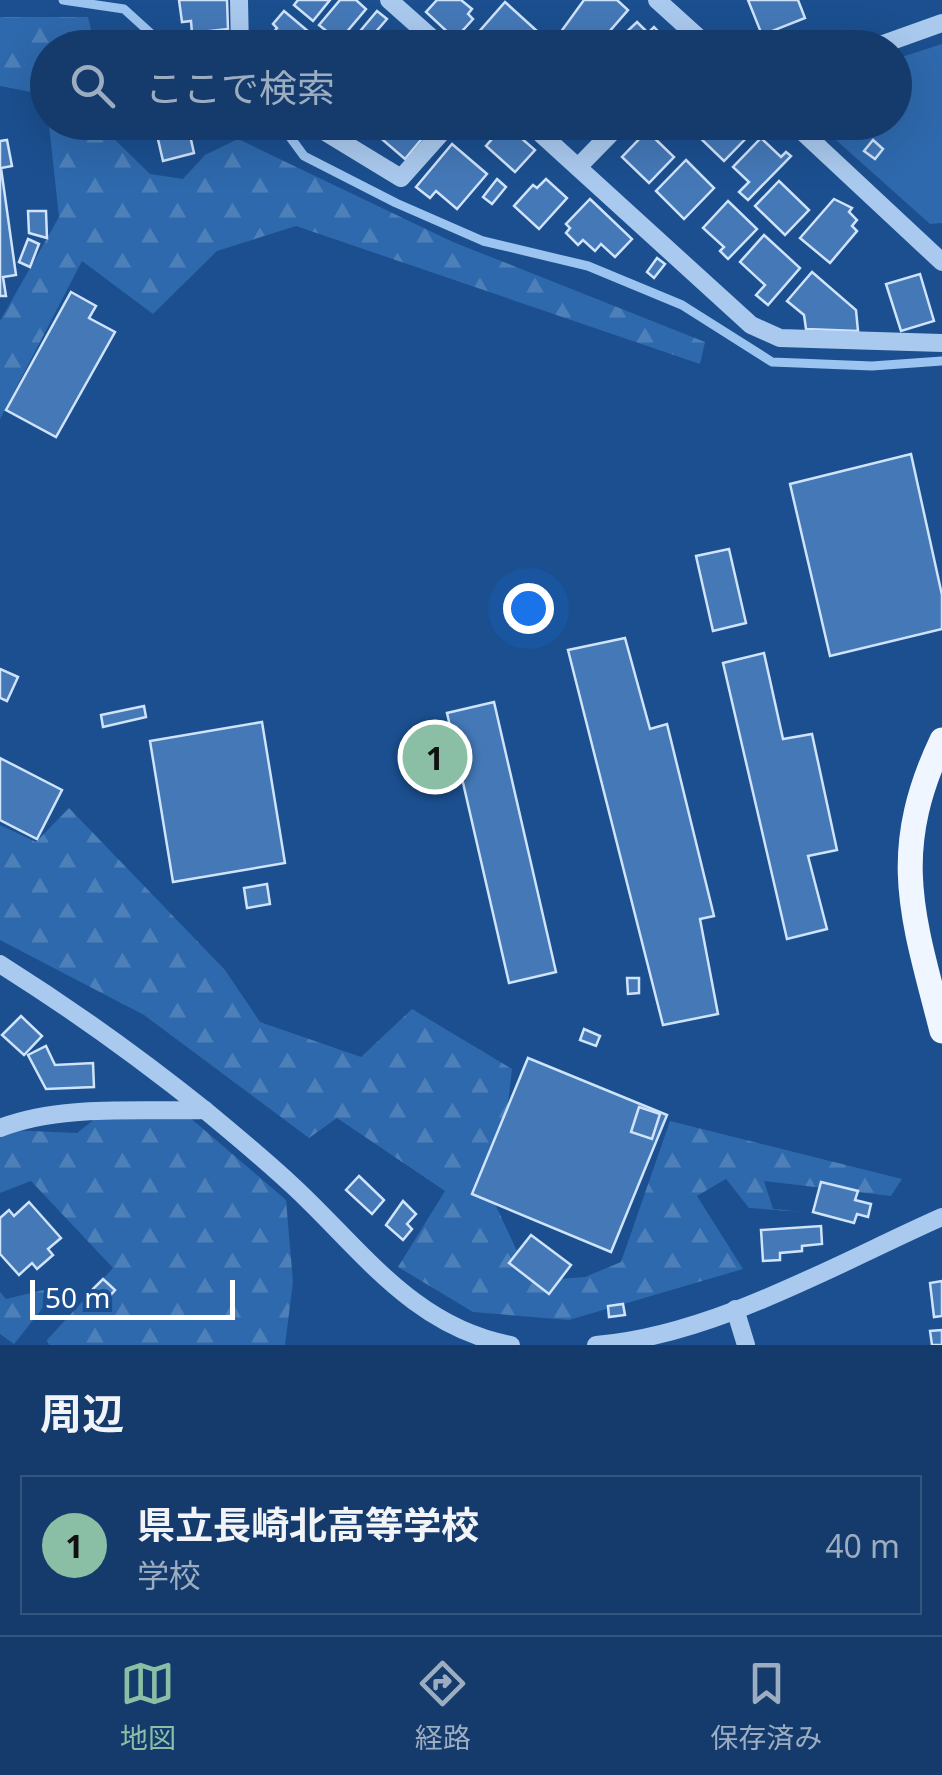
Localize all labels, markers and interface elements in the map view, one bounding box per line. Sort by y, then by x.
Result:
search box [30,30,912,140]
icon: search [65,58,120,113]
text: ここで検索 [145,61,335,113]
your location [503,583,554,634]
pin: 1 [402,720,468,794]
scale bar [30,1275,235,1320]
text: 50 m [45,1278,111,1316]
text: 周辺 [40,1384,124,1441]
text: 県立長崎北高等学校 [137,1498,479,1550]
text: 1 [65,1524,84,1567]
text: 40 m [825,1524,900,1567]
text: 学校 [137,1553,201,1596]
tab: 地図 [120,1656,176,1756]
tab: 経路 [415,1656,471,1756]
tab: 保存済み [710,1656,822,1756]

